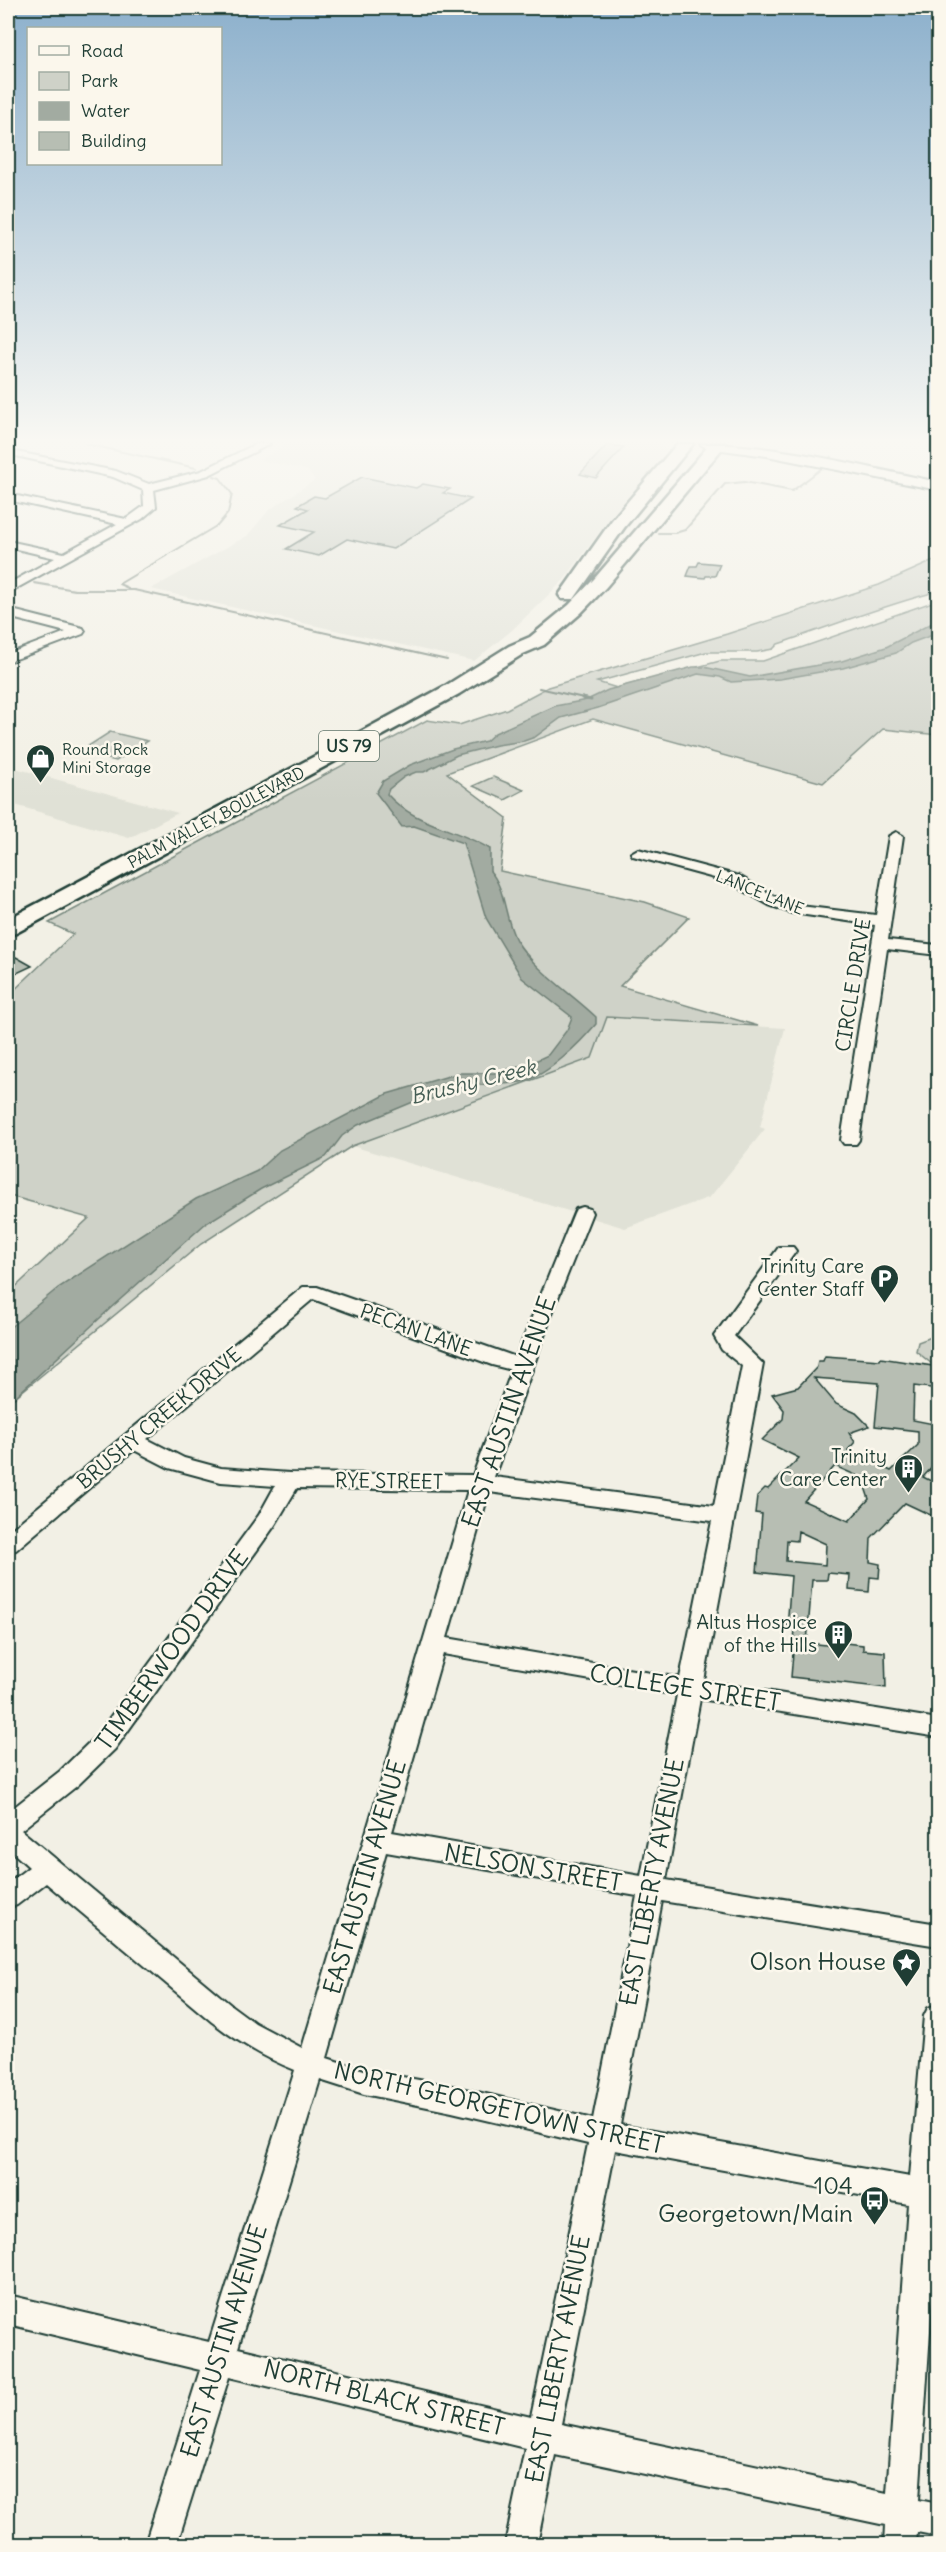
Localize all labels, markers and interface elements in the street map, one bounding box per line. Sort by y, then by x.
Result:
legend [27,27,222,165]
text: Road [81,39,124,62]
text: Park [81,69,118,92]
text: Water [81,99,131,122]
text: Building [81,129,146,152]
road number: US 79 [319,731,379,761]
place label: Round Rock Mini Storage [62,739,151,777]
shop icon: Round Rock Mini Storage [25,742,57,784]
street label: PALM VALLEY BOULEVARD [124,762,308,872]
street label: LANCE LANE [713,865,807,919]
street label: CIRCLE DRIVE [830,916,875,1054]
water label: Brushy Creek [407,1053,540,1110]
place label: Trinity Care Center Staff [757,1253,864,1301]
parking icon: Trinity Care Center Staff [869,1262,901,1304]
street label: EAST AUSTIN AVENUE [454,1292,562,1531]
street label: PECAN LANE [357,1298,476,1361]
street label: BRUSHY CREEK DRIVE [71,1341,246,1494]
place label: Trinity Care Center [779,1443,887,1491]
building icon: Trinity Care Center [892,1452,924,1494]
street label: RYE STREET [335,1467,443,1494]
street label: TIMBERWOOD DRIVE [88,1543,254,1756]
place label: Altus Hospice of the Hills [696,1609,817,1657]
building icon: Altus Hospice of the Hills [822,1618,854,1660]
street label: COLLEGE STREET [588,1657,783,1717]
street label: EAST LIBERTY AVENUE [612,1755,690,2008]
street label: EAST AUSTIN AVENUE [316,1756,412,1997]
street label: NELSON STREET [442,1837,624,1897]
place label: Olson House [749,1946,886,1976]
place icon: Olson House [891,1946,923,1988]
street label: NORTH GEORGETOWN STREET [331,2054,667,2160]
place label: 104 Georgetown/Main [658,2170,853,2228]
bus stop icon: 104 Georgetown/Main [858,2184,890,2226]
street label: EAST AUSTIN AVENUE [173,2220,273,2461]
street label: EAST LIBERTY AVENUE [518,2232,596,2485]
street label: NORTH BLACK STREET [260,2353,508,2442]

